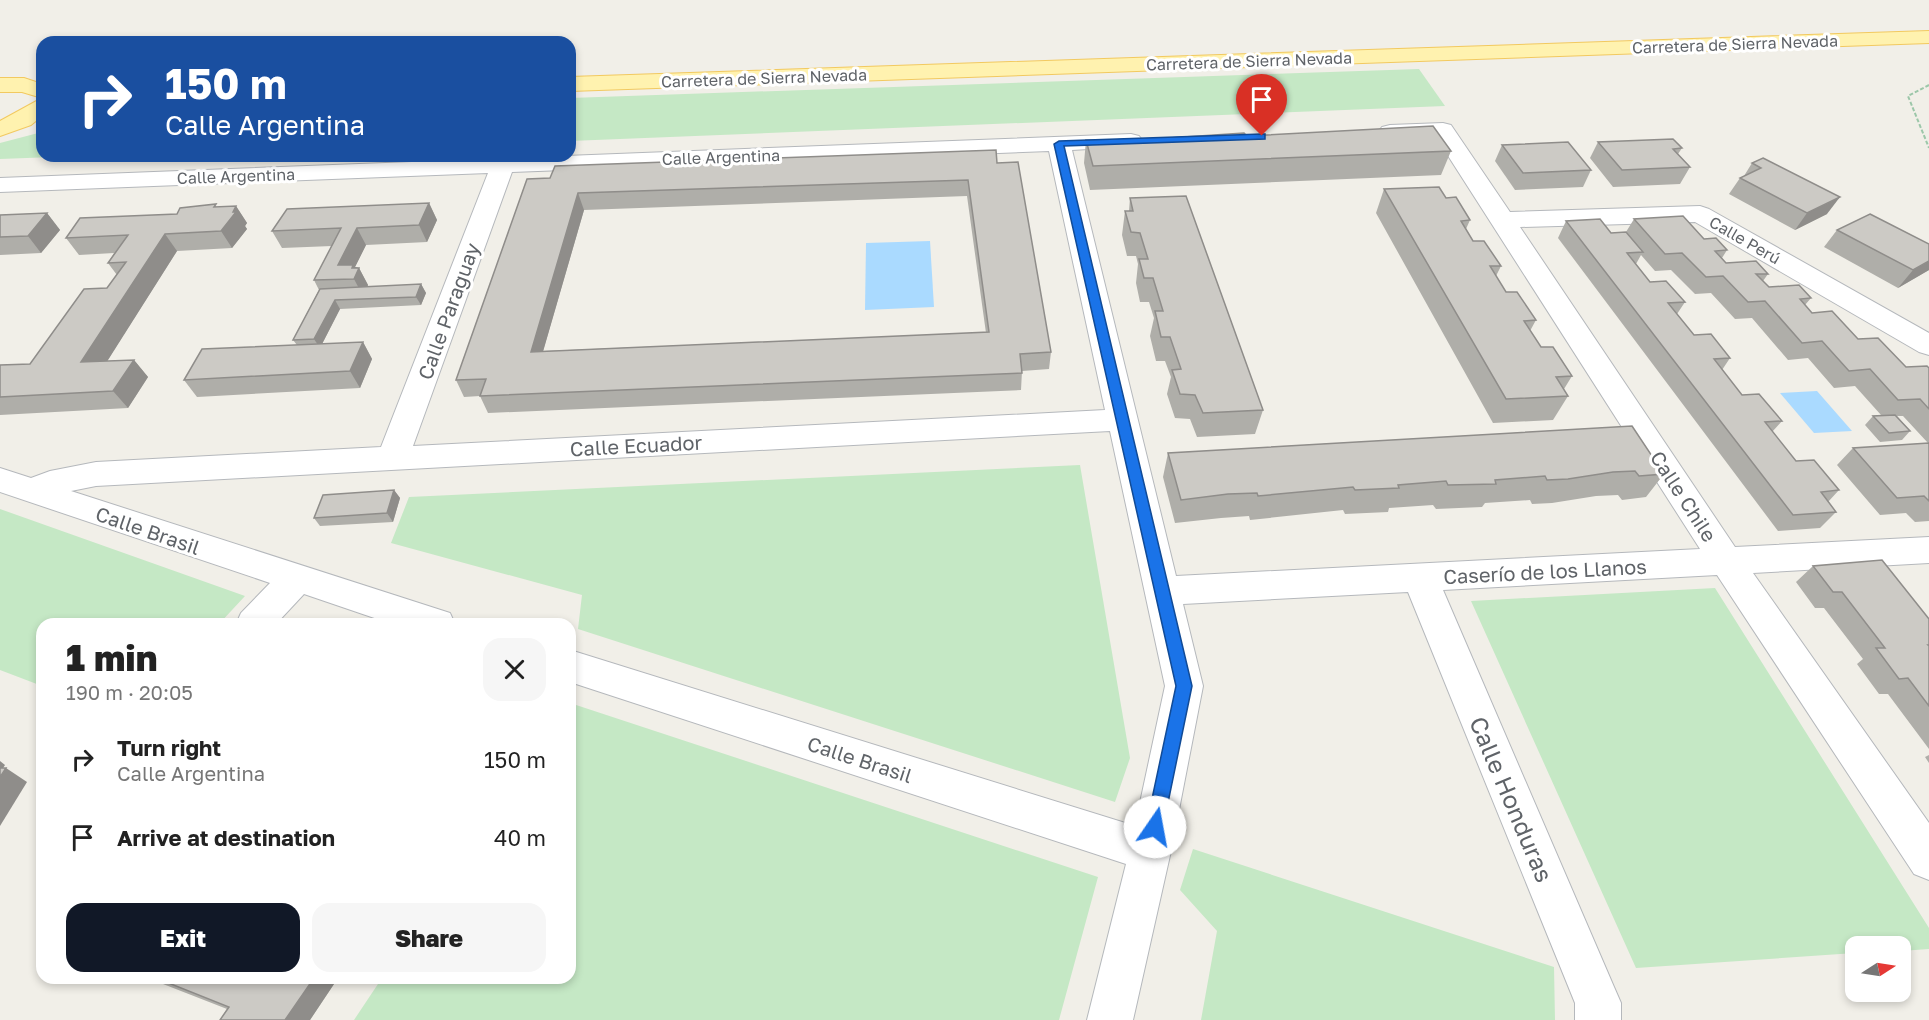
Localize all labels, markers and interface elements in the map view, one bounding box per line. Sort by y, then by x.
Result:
street label: Carretera de Sierra Nevada [1632,30,1838,58]
street label: Carretera de Sierra Nevada [1146,47,1352,75]
text: 150 m [165,58,287,108]
icon: right [66,60,144,138]
street label: Carretera de Sierra Nevada [661,64,867,92]
pin [1236,74,1287,136]
icon: arrive [1245,83,1278,116]
text: Calle Argentina [165,109,365,141]
street label: Calle Argentina [661,145,781,169]
street label: Calle Argentina [176,164,296,188]
street label: Calle Perú [1706,212,1784,268]
street label: Calle Paraguay [412,239,484,383]
street label: Calle Ecuador [569,430,703,460]
street label: Calle Chile [1646,446,1722,546]
street label: Calle Brasil [93,501,203,559]
street label: Caserío de los Llanos [1443,554,1647,588]
text: 1 min [66,636,157,679]
button: close [483,638,546,701]
text: 190 m · 20:05 [66,680,193,704]
street label: Calle Honduras [1464,712,1560,886]
street label: Calle Brasil [805,731,915,787]
text: Turn right [117,734,221,761]
icon: right [66,743,99,776]
text: 150 m [484,746,546,773]
text: Calle Argentina [117,761,265,785]
position arrow [1123,795,1187,859]
icon: arrive [66,821,99,854]
text: Arrive at destination [117,824,335,851]
text: 40 m [494,824,546,851]
button: Exit [66,903,300,972]
button: Share [312,903,546,972]
north arrow [1845,936,1911,1002]
map controls [1845,936,1911,1002]

